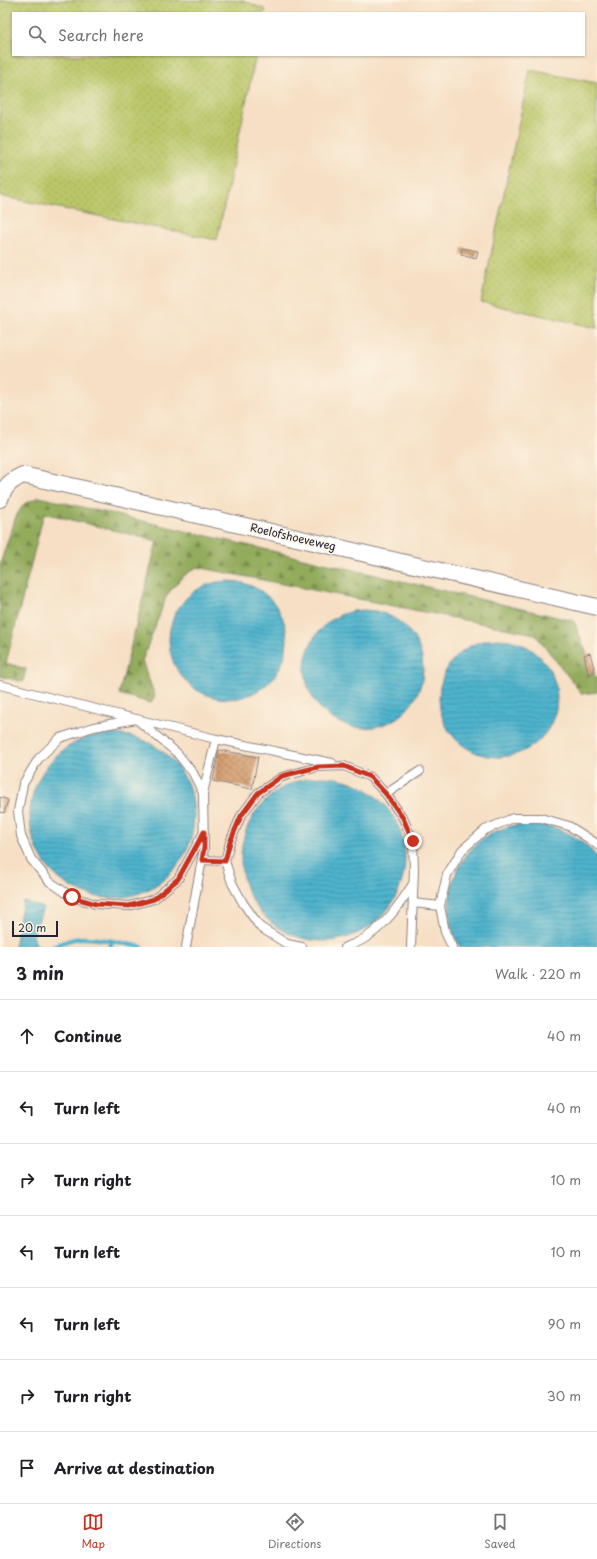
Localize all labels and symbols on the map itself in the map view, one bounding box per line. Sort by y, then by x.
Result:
street label: Roelofshoeveweg [249,518,338,555]
route end [404,832,422,850]
route start [63,888,81,906]
scale bar [12,919,58,938]

